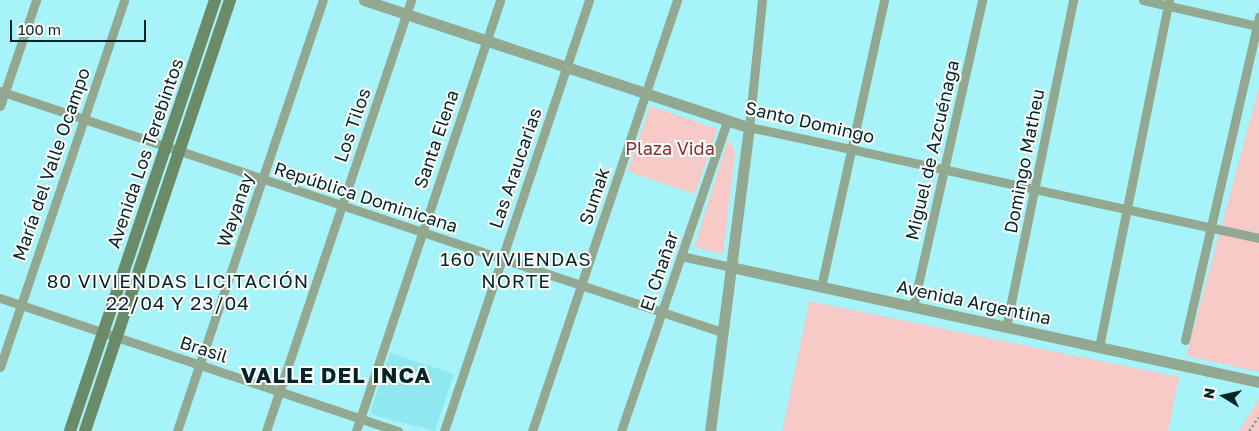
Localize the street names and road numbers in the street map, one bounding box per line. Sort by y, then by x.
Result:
street label: Avenida Los Terebintos [102,55,188,251]
street label: Miguel de Azcuénaga [901,58,963,242]
street label: María del Valle Ocampo [8,65,94,263]
street label: Los Tilos [329,85,375,165]
street label: Santa Elena [409,87,463,191]
street label: Domingo Matheu [999,87,1049,235]
street label: Santo Domingo [743,97,877,147]
street label: Las Araucarias [484,105,546,231]
street label: República Dominicana [271,157,461,237]
street label: Sumak [574,165,614,227]
street label: Wayanay [212,170,258,250]
street label: El Chañar [635,228,683,314]
street label: Avenida Argentina [895,275,1053,329]
street label: Brasil [177,331,231,367]

